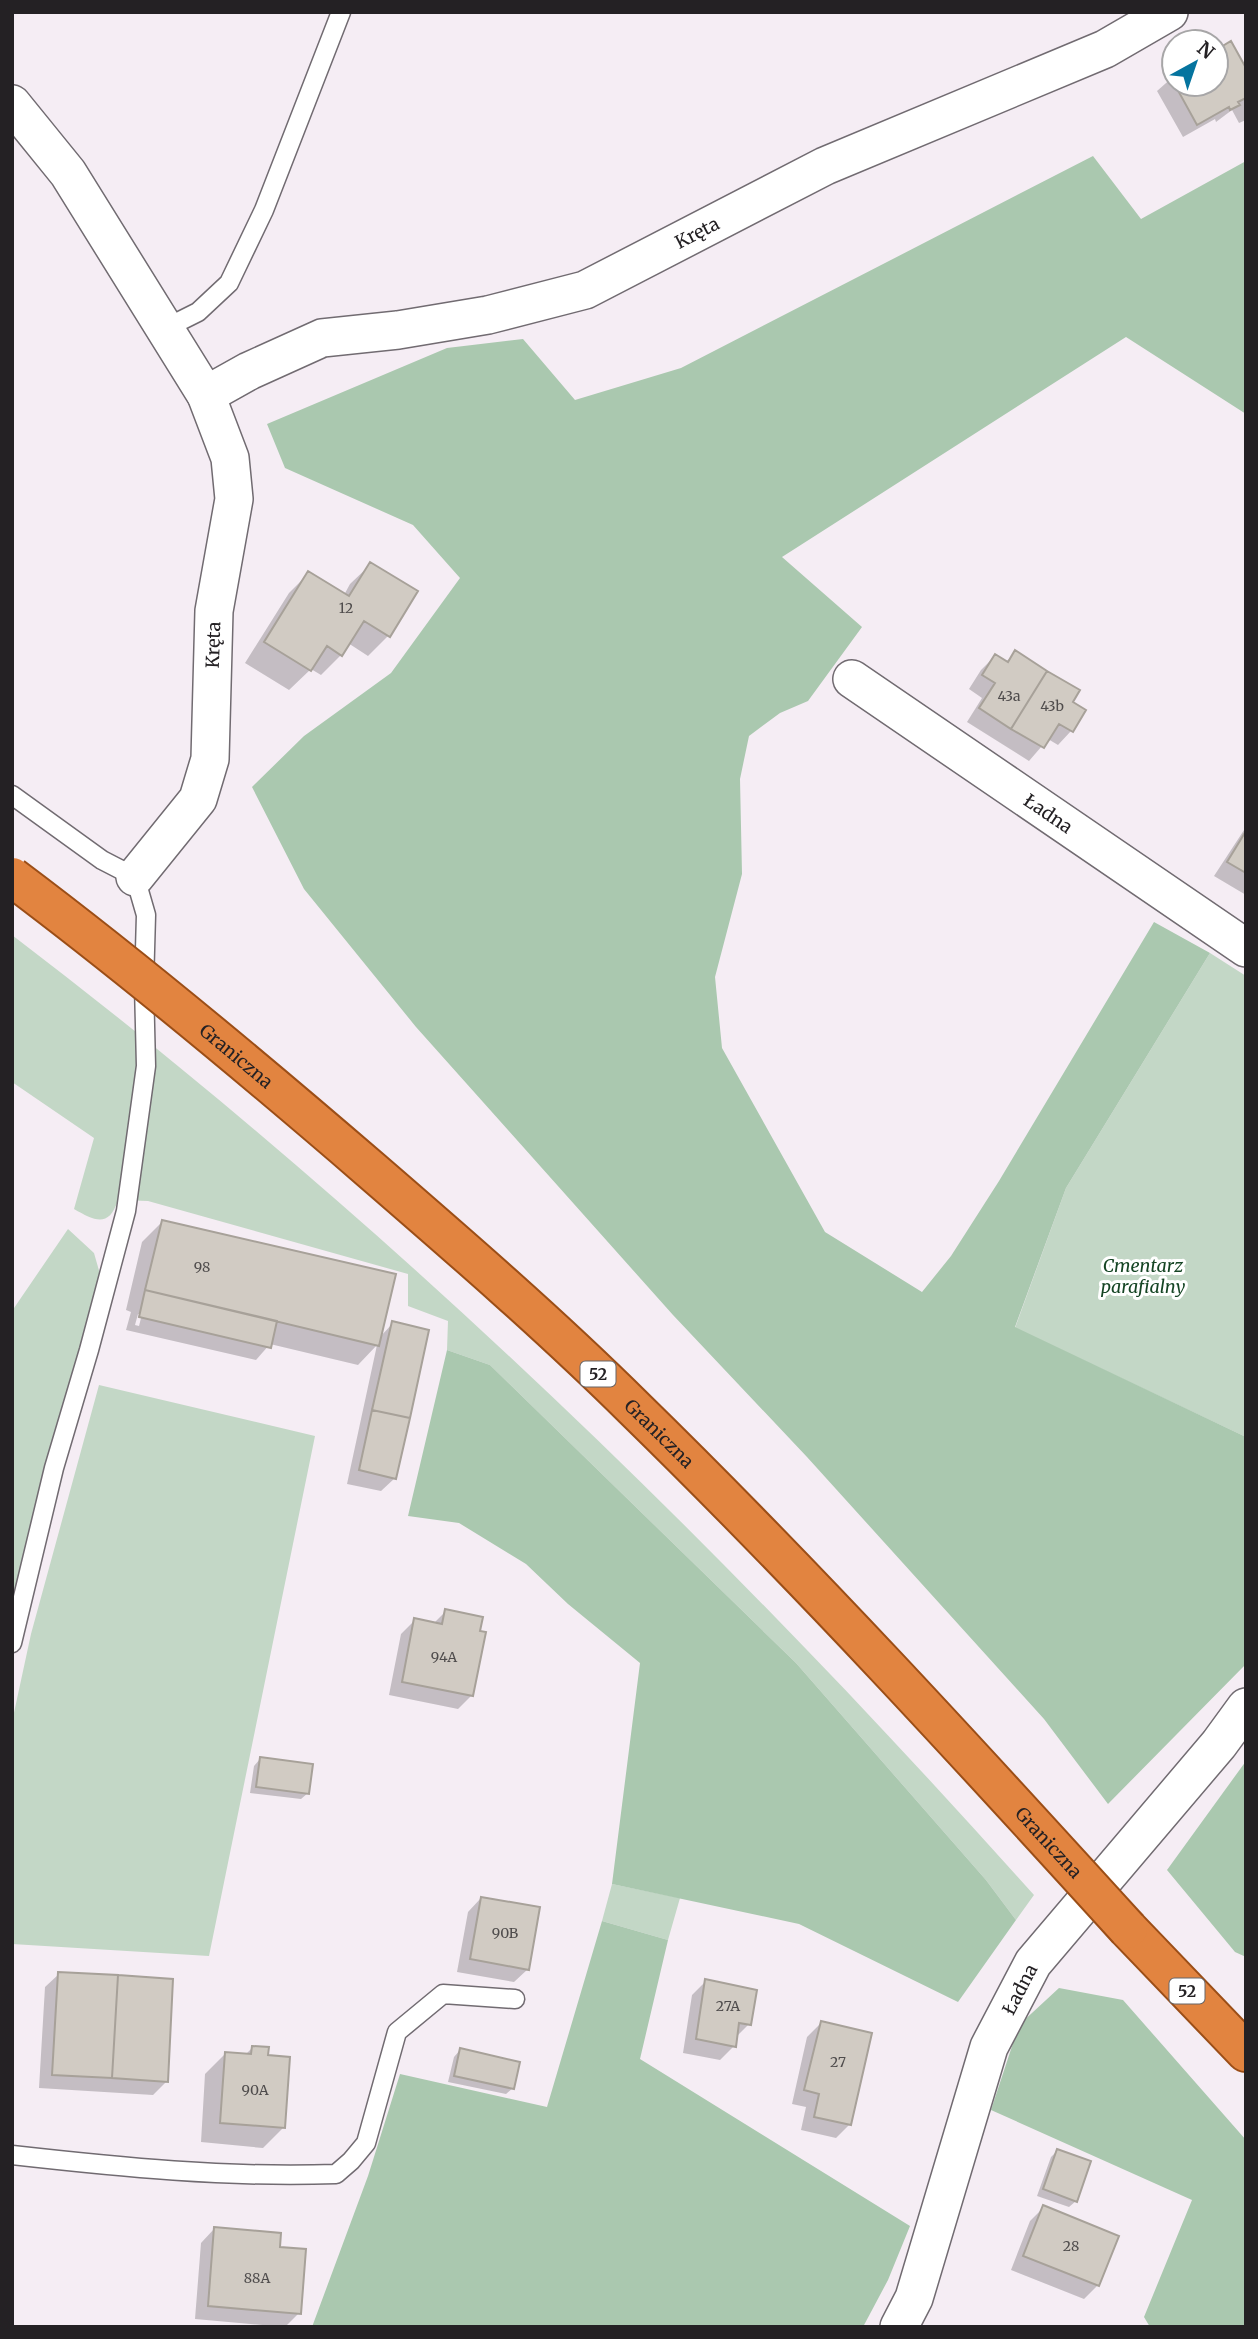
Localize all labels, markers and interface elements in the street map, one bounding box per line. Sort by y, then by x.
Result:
north arrow [1160,28,1230,98]
text: N [1192,36,1219,64]
street label: Kręta [671,211,723,253]
house number: 12 [339,599,353,617]
street label: Kręta [201,621,225,669]
house number: 43a [998,687,1021,705]
house number: 43b [1040,697,1064,715]
street label: Ładna [1020,788,1078,838]
street label: Graniczna [195,1018,278,1093]
park label: Cmentarz parafialny [1101,1254,1185,1298]
house number: 98 [194,1258,210,1276]
road number: 52 [580,1362,616,1386]
street label: Graniczna [620,1394,699,1473]
house number: 94A [431,1648,457,1666]
street label: Graniczna [1011,1802,1088,1883]
house number: 90B [492,1924,518,1942]
street label: Ładna [997,1960,1042,2018]
road number: 52 [1170,1979,1204,2004]
house number: 27A [716,1997,740,2015]
house number: 27 [830,2053,846,2071]
house number: 90A [242,2081,269,2099]
house number: 28 [1063,2237,1079,2255]
house number: 88A [244,2269,270,2287]

